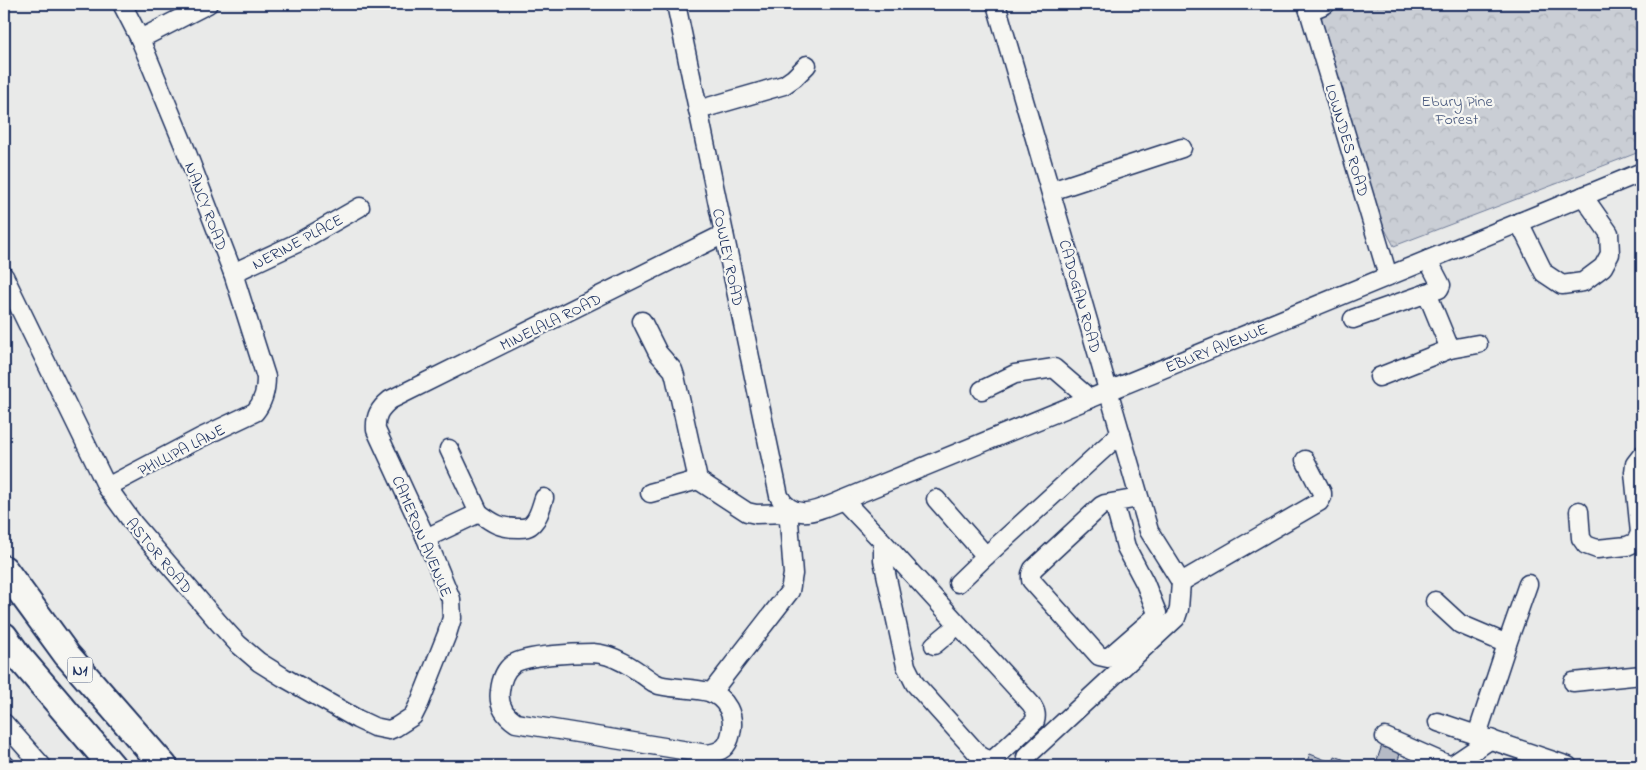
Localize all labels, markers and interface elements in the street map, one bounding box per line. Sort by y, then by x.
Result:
street label: LOWNDES ROAD [1318,81,1375,200]
park label: Ebury Pine Forest [1421,90,1493,132]
street label: NANCY ROAD [177,159,233,254]
street label: COWLEY ROAD [705,206,749,308]
street label: NERINE PLACE [248,209,348,277]
street label: CADOGAN ROAD [1051,237,1107,356]
street label: MINELALA ROAD [496,288,606,358]
street label: EBURY AVENUE [1162,317,1272,380]
street label: PHILLIPA LANE [134,418,230,483]
street label: CAMERON AVENUE [385,472,458,601]
street label: ASTOR ROAD [119,513,197,600]
road number: N1 [68,658,92,682]

